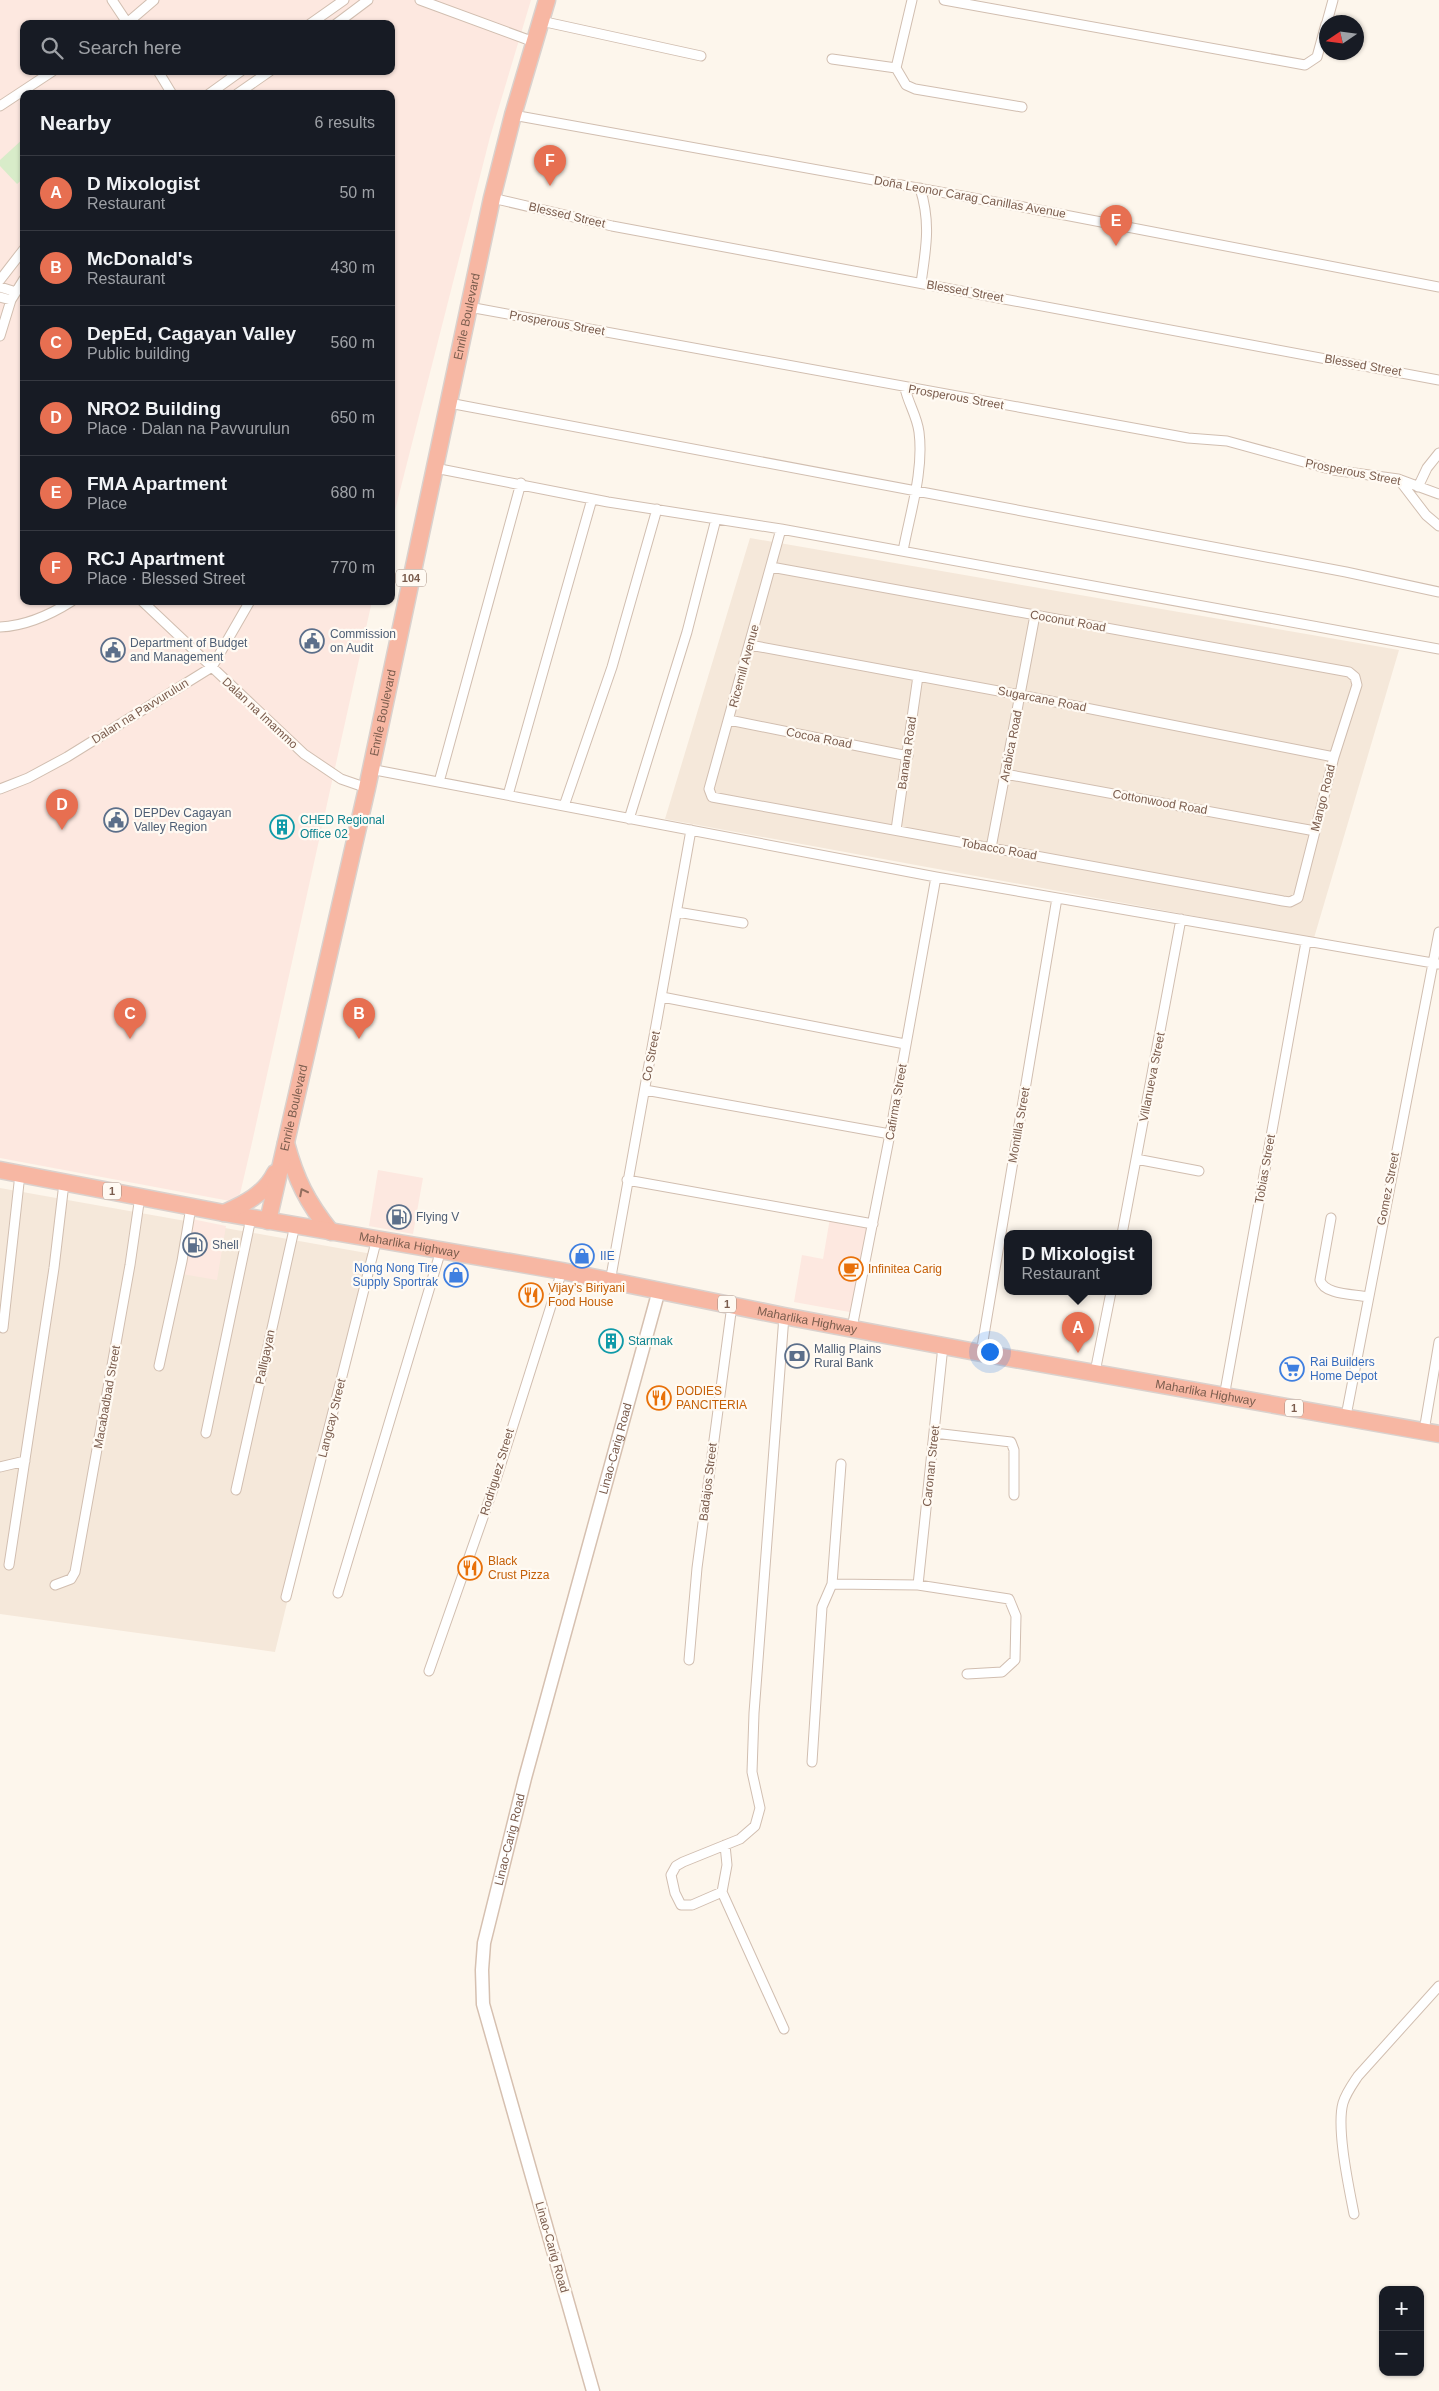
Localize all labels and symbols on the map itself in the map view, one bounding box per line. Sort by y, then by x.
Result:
north arrow [1319,15,1364,60]
pin: F [534,145,566,186]
street label: Doña Leonor Carag Canillas Avenue [873,173,1067,221]
street label: Blessed Street [527,199,607,231]
pin: E [1100,205,1132,246]
street label: Enrile Boulevard [451,272,483,361]
street label: Blessed Street [925,277,1005,305]
street label: Prosperous Street [508,308,606,338]
street label: Blessed Street [1323,351,1403,379]
street label: Prosperous Street [907,382,1005,412]
street label: Prosperous Street [1304,456,1402,488]
road number: 104 [396,570,426,586]
street label: Coconut Road [1029,607,1107,635]
street label: Ricemill Avenue [726,623,762,709]
place label: Commission on Audit [330,627,396,655]
public building icon: Commission on Audit [299,628,325,654]
place label: Department of Budget and Management [130,636,248,664]
public building icon: Department of Budget and Management [100,637,126,663]
street label: Enrile Boulevard [367,668,399,757]
street label: Dalan na Imammo [219,674,301,752]
street label: Dalan na Pavvurulun [89,676,191,746]
street label: Sugarcane Road [996,684,1088,714]
street label: Arabica Road [997,709,1025,783]
street label: Banana Road [895,716,919,790]
street label: Cocoa Road [785,725,853,751]
street label: Mango Road [1308,763,1338,833]
street label: Cottonwood Road [1111,787,1209,817]
pin: D [46,789,78,830]
place label: DEPDev Cagayan Valley Region [134,806,231,834]
public building icon: DEPDev Cagayan Valley Region [103,807,129,833]
place label: CHED Regional Office 02 [300,813,385,841]
building icon: CHED Regional Office 02 [269,814,295,840]
street label: Tobacco Road [960,835,1038,863]
pin: C [114,998,146,1039]
pin: B [343,998,375,1039]
street label: Co Street [639,1029,663,1082]
street label: Villanueva Street [1136,1031,1168,1123]
street label: Cafirma Street [882,1062,910,1141]
street label: Enrile Boulevard [277,1063,311,1152]
street label: Montilla Street [1005,1085,1033,1164]
street label: Tobias Street [1252,1133,1278,1205]
street label: Gomez Street [1374,1151,1402,1227]
road number: 1 [103,1182,121,1200]
one-way arrow [299,1188,309,1197]
fuel station icon: Flying V [386,1204,412,1230]
place label: Flying V [416,1210,459,1224]
street label: Maharlika Highway [358,1229,460,1260]
fuel station icon: Shell [182,1232,208,1258]
place label: Shell [212,1238,239,1252]
shop icon: IIE [569,1243,595,1269]
place label: IIE [600,1249,615,1263]
cafe icon: Infinitea Carig [838,1256,864,1282]
place label: Nong Nong Tire Supply Sportrak [353,1261,439,1289]
shop icon: Nong Nong Tire Supply Sportrak [443,1262,469,1288]
place label: Infinitea Carig [868,1262,942,1276]
place label: Vijay’s Biriyani Food House [548,1281,625,1309]
restaurant icon: Vijay’s Biriyani Food House [518,1282,544,1308]
road number: 1 [718,1296,736,1312]
street label: Maharlika Highway [756,1304,858,1337]
pin: A [1062,1312,1094,1353]
street label: Palligayan [252,1328,278,1386]
building icon: Starmak [598,1328,624,1354]
place label: Starmak [628,1334,674,1348]
your location [977,1339,1003,1365]
place label: Mallig Plains Rural Bank [814,1342,881,1370]
bank icon: Mallig Plains Rural Bank [784,1343,810,1369]
street label: Macabadbad Street [91,1344,123,1450]
place label: Rai Builders Home Depot [1310,1355,1378,1383]
supermarket icon: Rai Builders Home Depot [1279,1356,1305,1382]
street label: Langcay Street [315,1376,349,1459]
street label: Maharlika Highway [1154,1377,1257,1408]
place label: DODIES PANCITERIA [676,1384,747,1412]
restaurant icon: DODIES PANCITERIA [646,1385,672,1411]
road number: 1 [1285,1400,1303,1416]
street label: Linao-Carig Road [596,1401,635,1496]
street label: Caronan Street [920,1424,942,1507]
street label: Rodriguez Street [477,1426,517,1517]
street label: Badajos Street [696,1441,720,1522]
place label: Black Crust Pizza [488,1554,550,1582]
restaurant icon: Black Crust Pizza [457,1555,483,1581]
street label: Linao-Carig Road [492,1792,528,1887]
street label: Linao-Carig Road [532,2200,572,2294]

